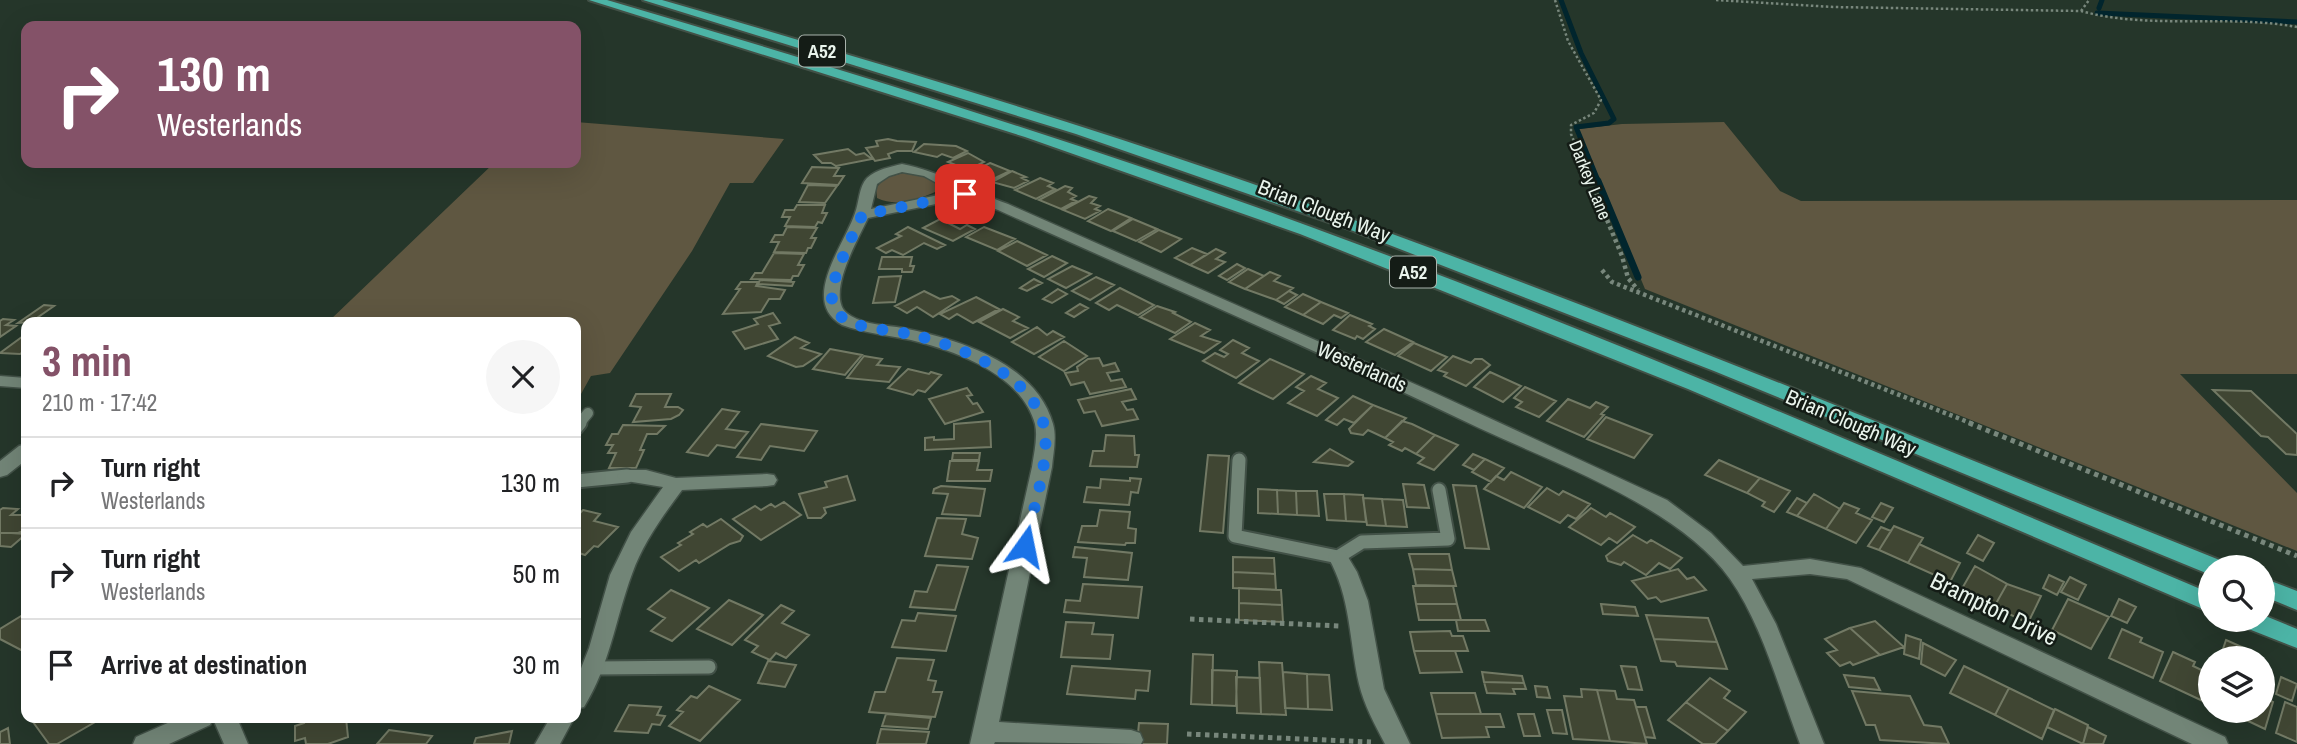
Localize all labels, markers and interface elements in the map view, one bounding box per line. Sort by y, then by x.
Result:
road number: A52 [799,36,845,66]
text: 130 m [157,40,271,106]
icon: right [42,49,133,140]
text: Westerlands [157,103,302,146]
street label: Darkey Lane [1563,136,1618,223]
pin [935,164,995,224]
street label: Brian Clough Way [1254,172,1395,249]
icon: arrive [946,175,984,213]
road number: A52 [1390,256,1436,288]
text: 3 min [42,333,132,389]
street label: Westerlands [1313,334,1412,399]
button: close [486,340,560,414]
street label: Brian Clough Way [1782,382,1921,463]
text: 210 m · 17:42 [42,387,157,418]
text: Turn right [101,450,200,485]
icon: right [42,464,80,502]
text: 130 m [501,465,560,500]
text: Westerlands [101,485,206,516]
position arrow [988,509,1062,583]
text: Turn right [101,541,200,576]
icon: right [42,555,80,593]
map controls [2198,555,2275,723]
button: search [2198,555,2275,632]
text: 50 m [513,556,560,591]
street label: Brampton Drive [1925,564,2063,653]
text: Westerlands [101,576,206,607]
icon: arrive [42,646,80,684]
button: layers [2198,646,2275,723]
text: Arrive at destination [101,647,307,682]
text: 30 m [513,647,560,682]

